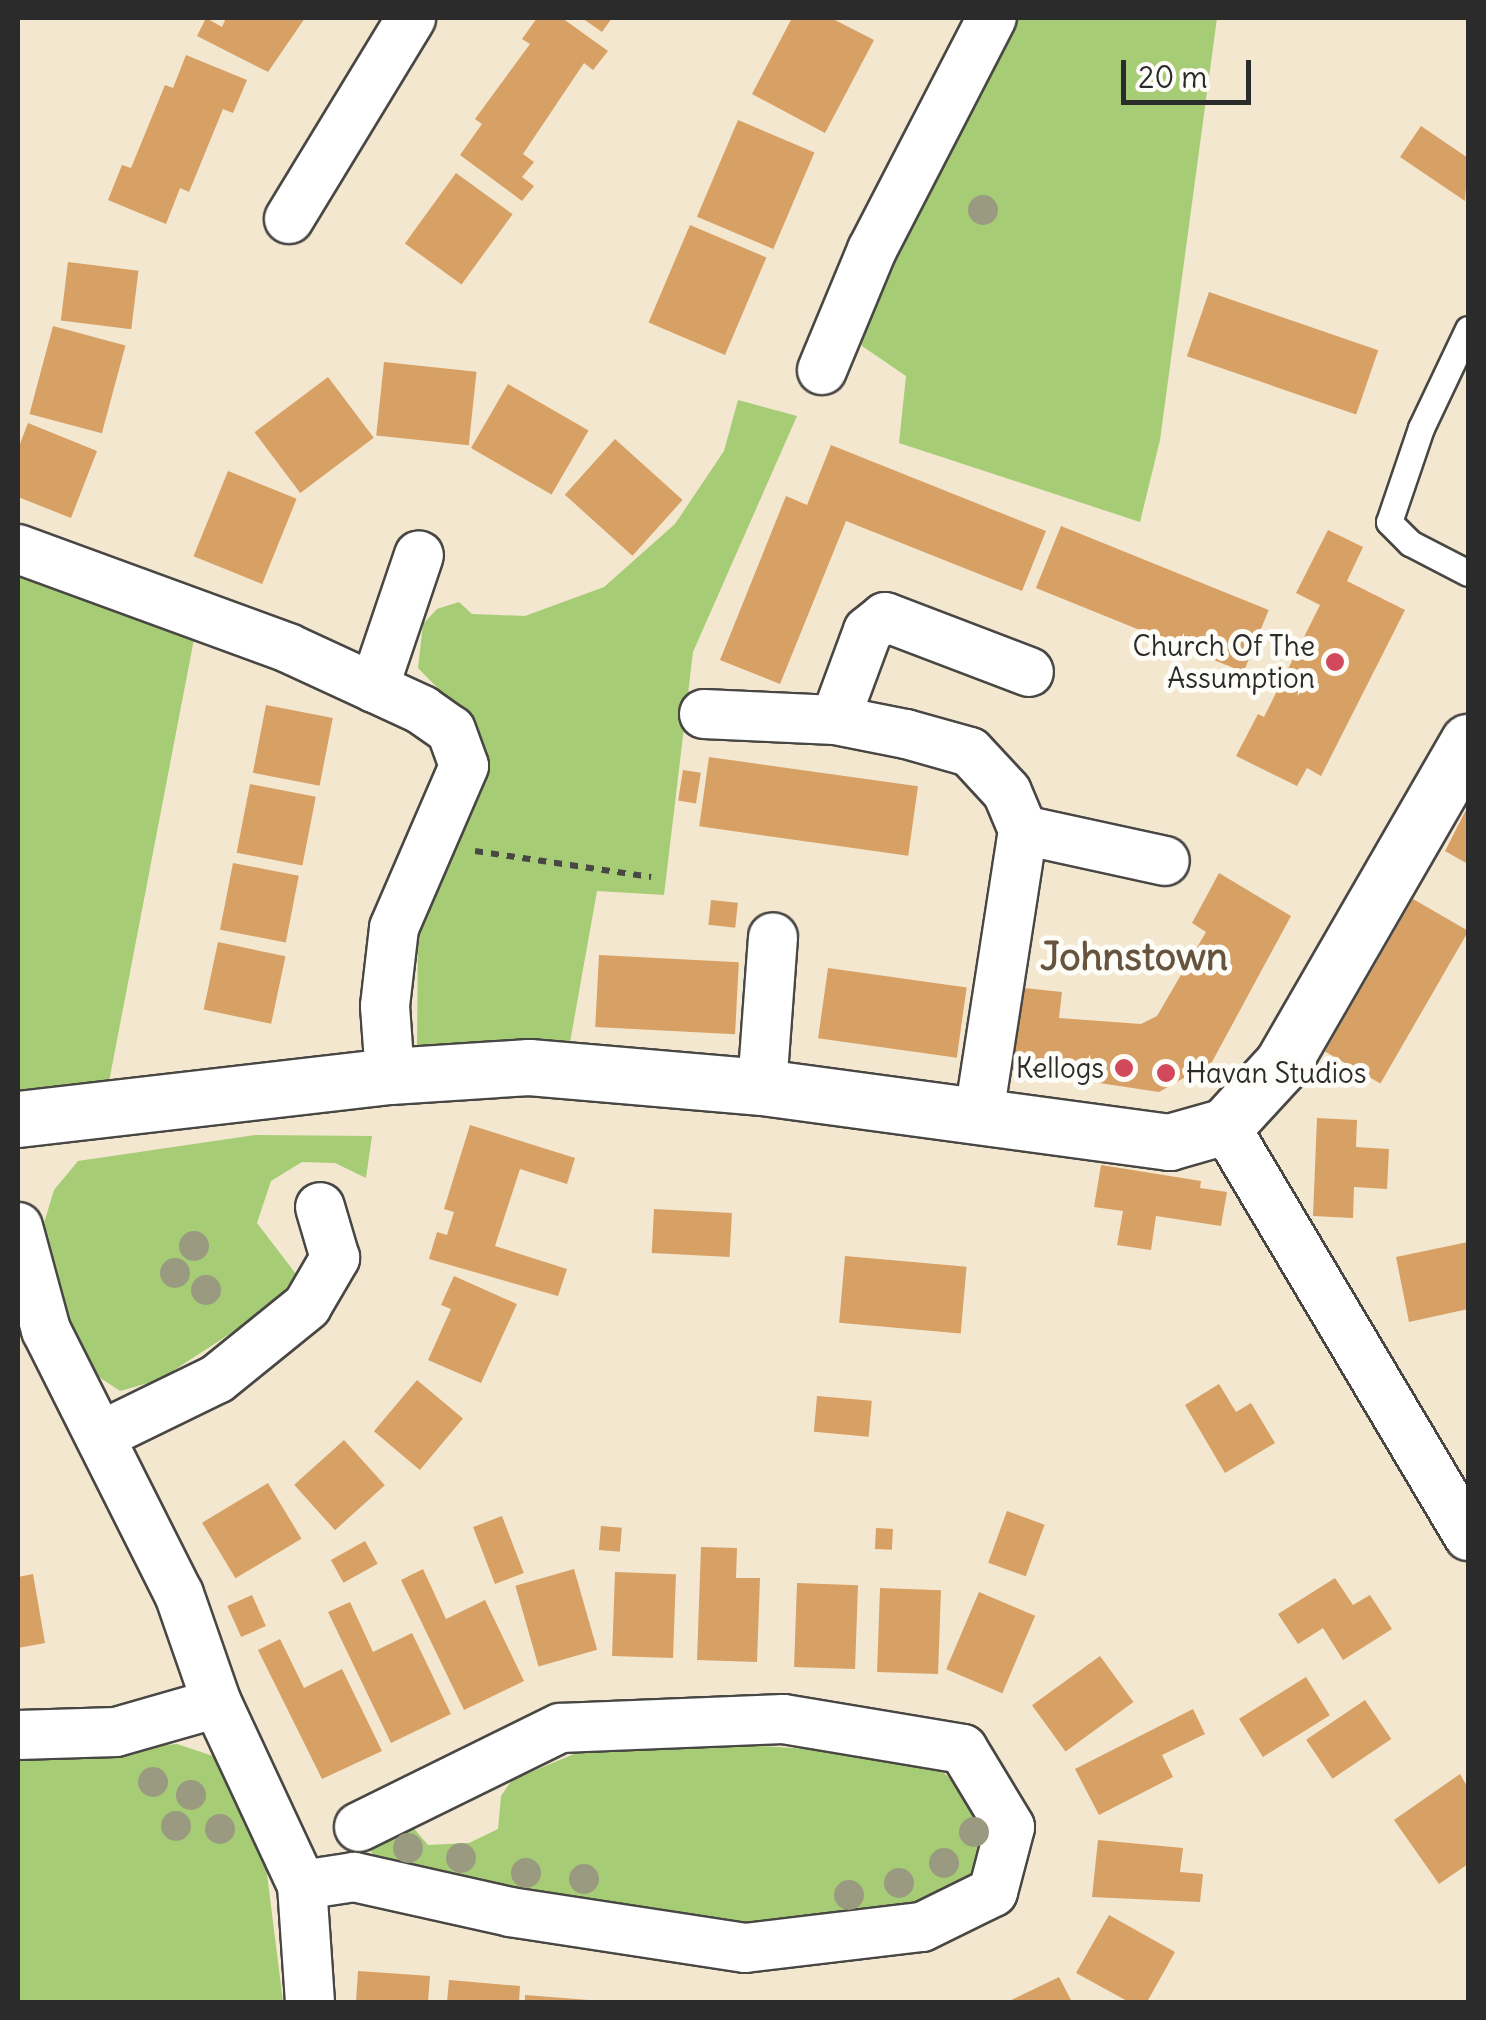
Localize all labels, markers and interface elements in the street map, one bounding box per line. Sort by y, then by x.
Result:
scale bar [1126,40,1256,102]
text: 20 m [1138,58,1208,96]
place label: Church Of The Assumption [1133,629,1315,695]
marker: Church Of The Assumption [1324,651,1346,673]
district label: Johnstown [1040,934,1228,980]
place label: Kellogs [1016,1051,1104,1085]
place label: Havan Studios [1186,1056,1366,1090]
marker: Kellogs [1113,1057,1135,1079]
marker: Havan Studios [1155,1062,1177,1084]

